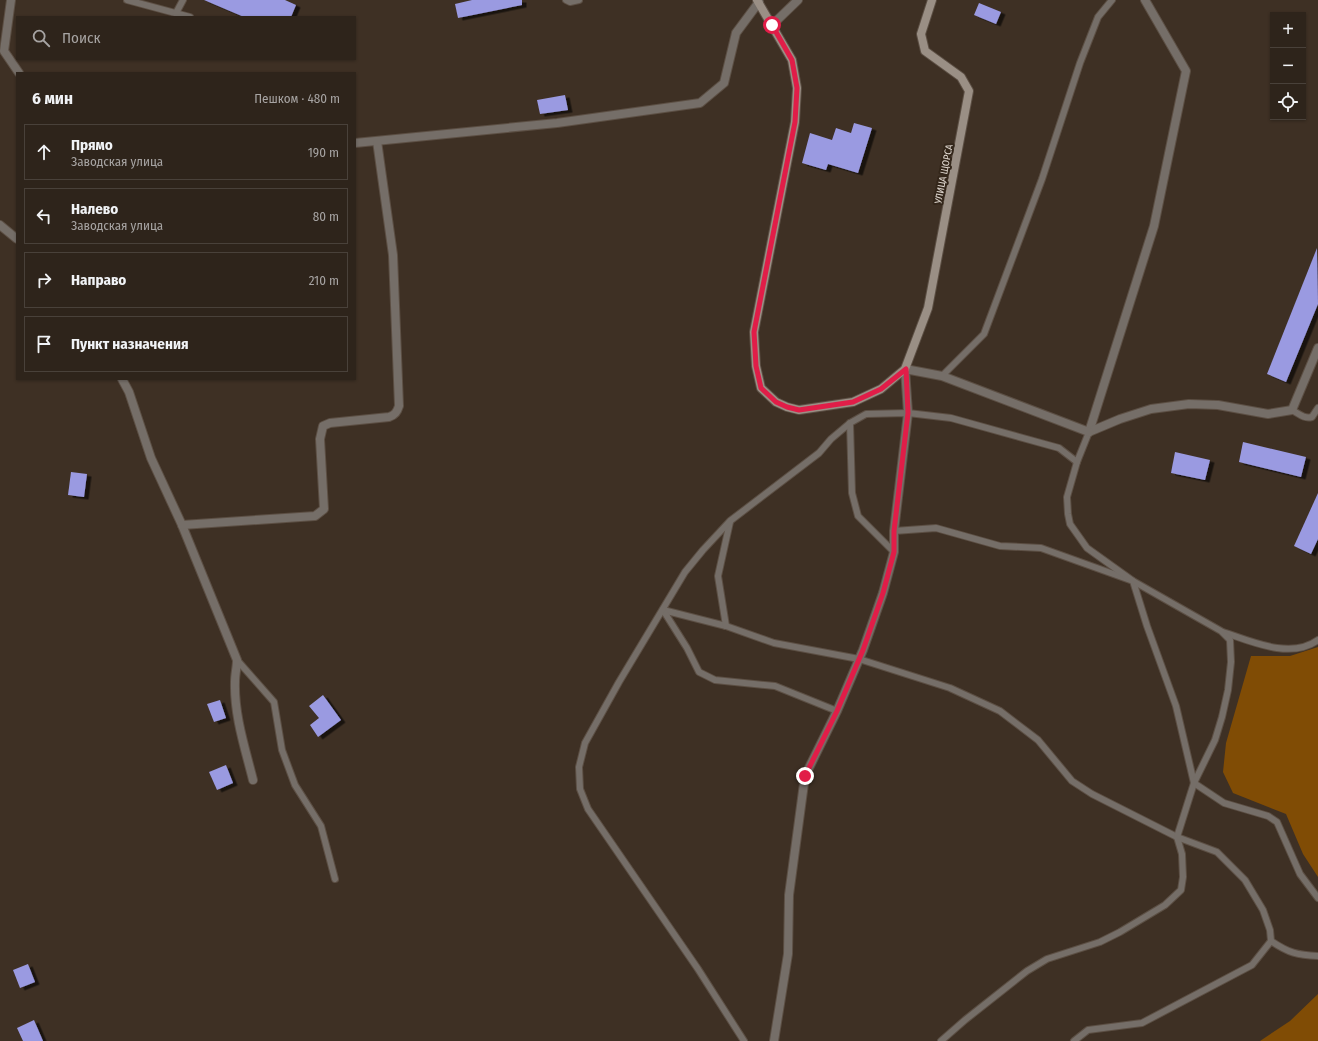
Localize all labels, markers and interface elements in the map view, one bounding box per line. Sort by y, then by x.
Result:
map controls [1270,12,1306,120]
button: + [1270,12,1306,48]
search box [16,16,356,60]
route start [763,16,781,34]
icon: search [30,27,52,49]
text: Поиск [62,29,100,47]
button: − [1270,48,1306,84]
button: locate [1270,84,1306,120]
text: 6 мин [32,88,73,109]
text: Пешком · 480 m [254,91,340,106]
text: Прямо [71,136,113,154]
icon: ahead [33,141,55,163]
street label: УЛИЦА ЩОРСА [932,143,956,206]
text: 190 m [308,145,339,160]
text: Заводская улица [71,154,163,169]
text: Налево [71,200,118,218]
icon: left [33,205,55,227]
text: 80 m [313,209,339,224]
text: Заводская улица [71,218,163,233]
icon: right [33,269,55,291]
text: Направо [71,271,126,289]
text: 210 m [309,273,339,288]
icon: arrive [33,333,55,355]
text: Пункт назначения [71,335,189,353]
route end [796,767,814,785]

